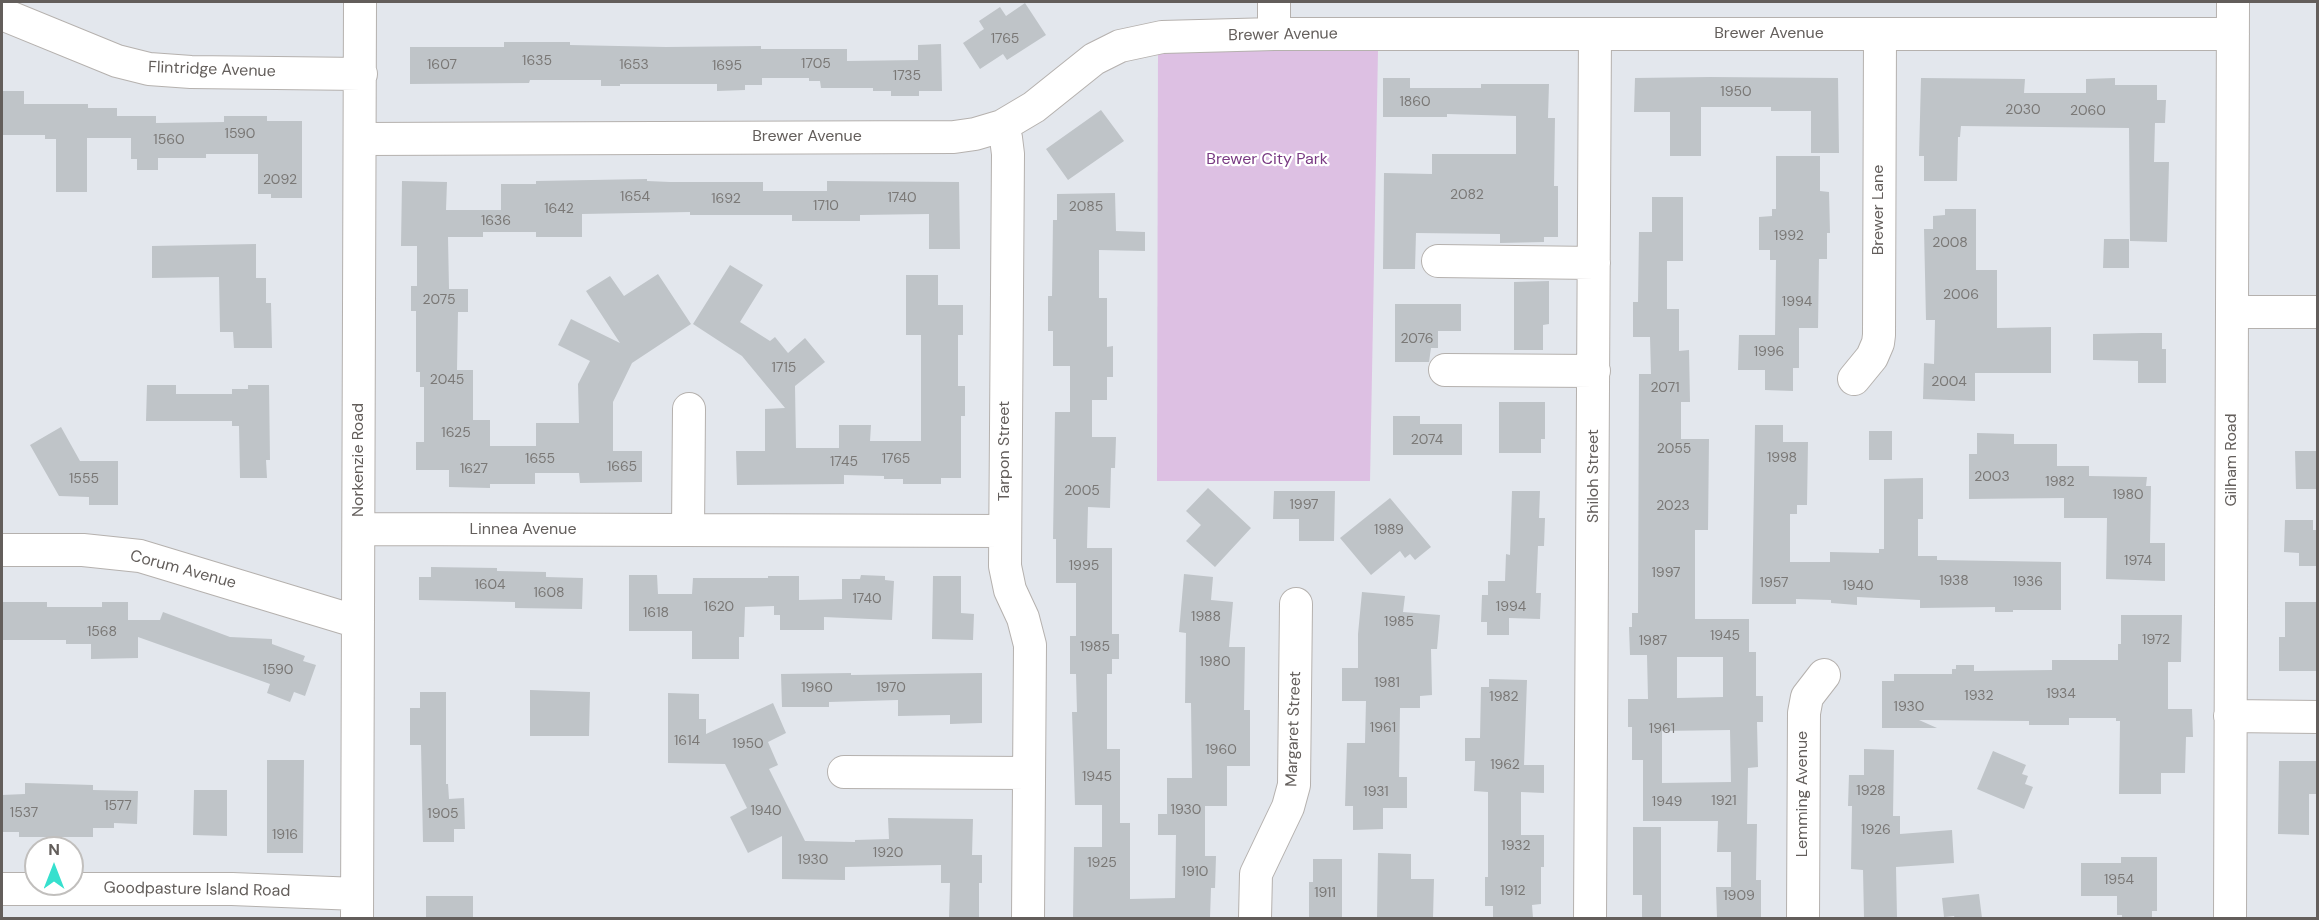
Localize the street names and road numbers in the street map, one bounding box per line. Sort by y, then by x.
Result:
street label: Brewer Avenue [1228,24,1338,46]
street label: Brewer Avenue [1714,24,1824,44]
street label: Flintridge Avenue [148,58,276,82]
street label: Brewer Avenue [752,127,862,147]
street label: Brewer Lane [1869,165,1889,255]
street label: Tarpon Street [995,401,1015,501]
street label: Norkenzie Road [349,403,369,517]
street label: Gilham Road [2222,413,2242,507]
street label: Shiloh Street [1584,429,1604,523]
street label: Linnea Avenue [469,520,577,540]
street label: Corum Avenue [128,547,238,593]
street label: Margaret Street [1282,671,1306,787]
street label: Lemming Avenue [1793,731,1813,857]
street label: Goodpasture Island Road [103,879,291,901]

